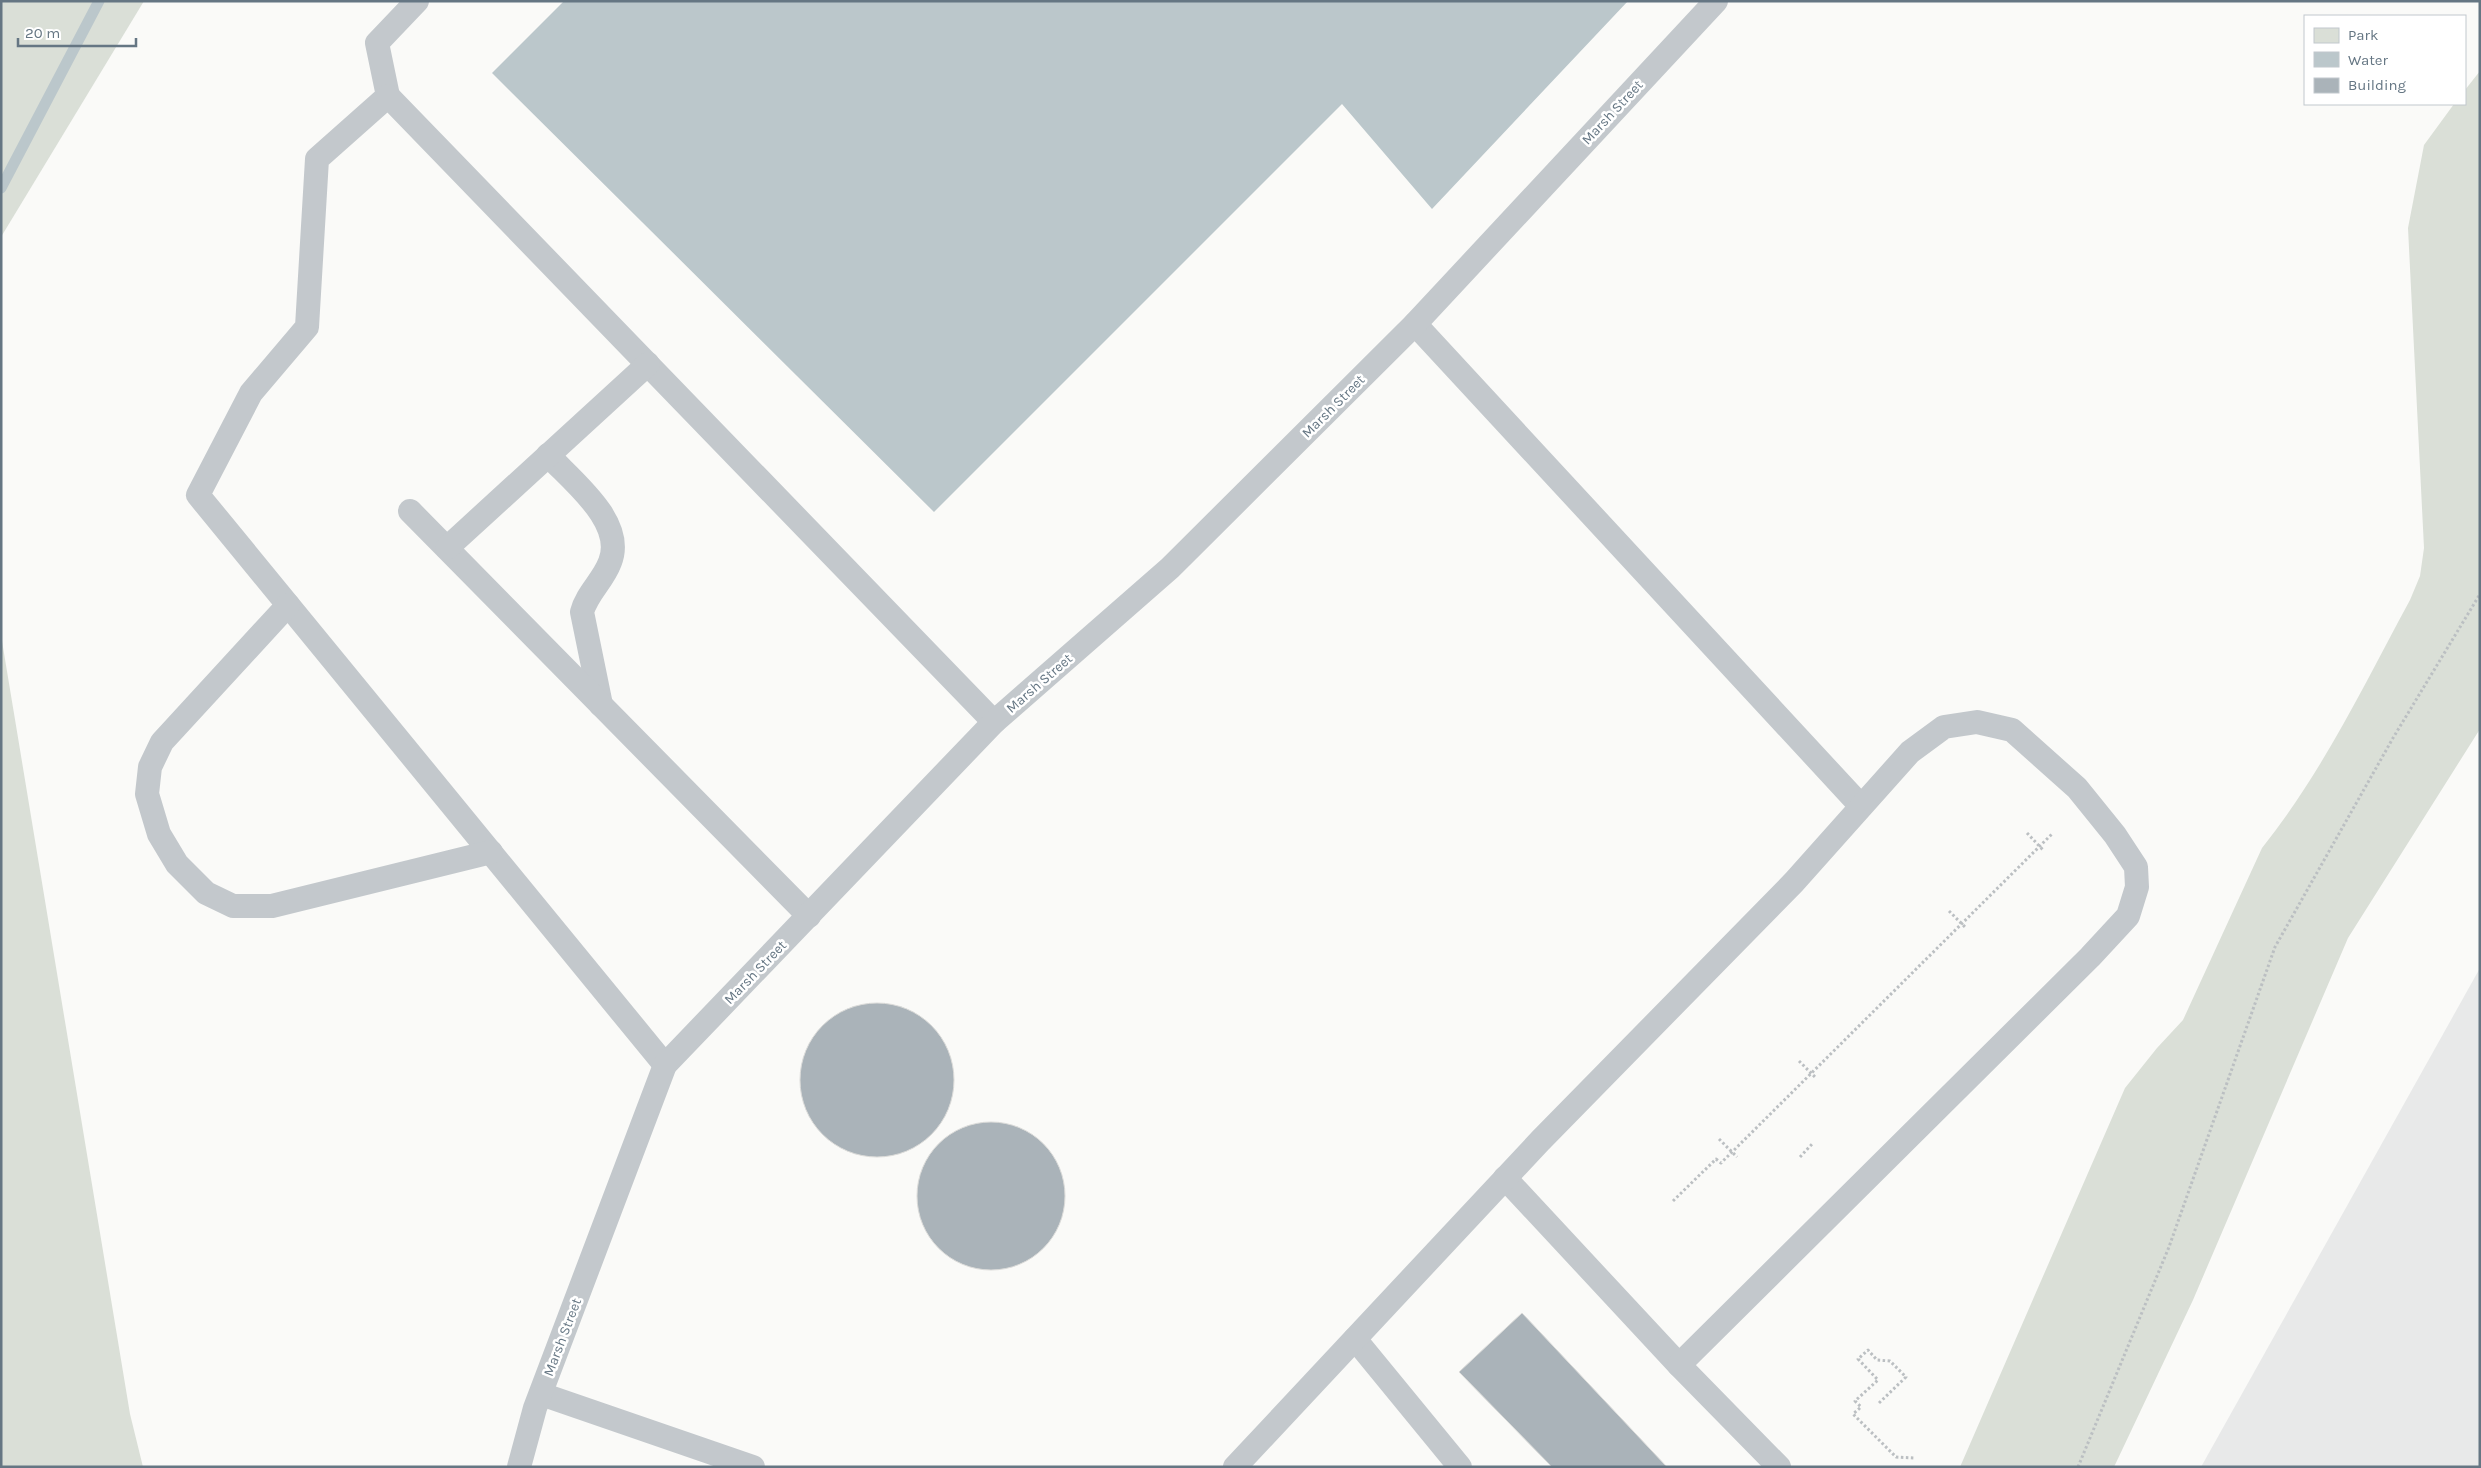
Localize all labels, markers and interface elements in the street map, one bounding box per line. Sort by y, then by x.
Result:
scale bar [18,15,135,47]
legend [2304,15,2466,105]
text: 20 m [25,24,60,42]
text: Park [2348,26,2378,44]
text: Water [2348,51,2389,69]
street label: Marsh Street [1578,76,1647,148]
text: Building [2348,76,2406,94]
street label: Marsh Street [1298,371,1368,441]
street label: Marsh Street [1003,650,1076,717]
street label: Marsh Street [721,937,790,1008]
street label: Marsh Street [540,1296,585,1379]

